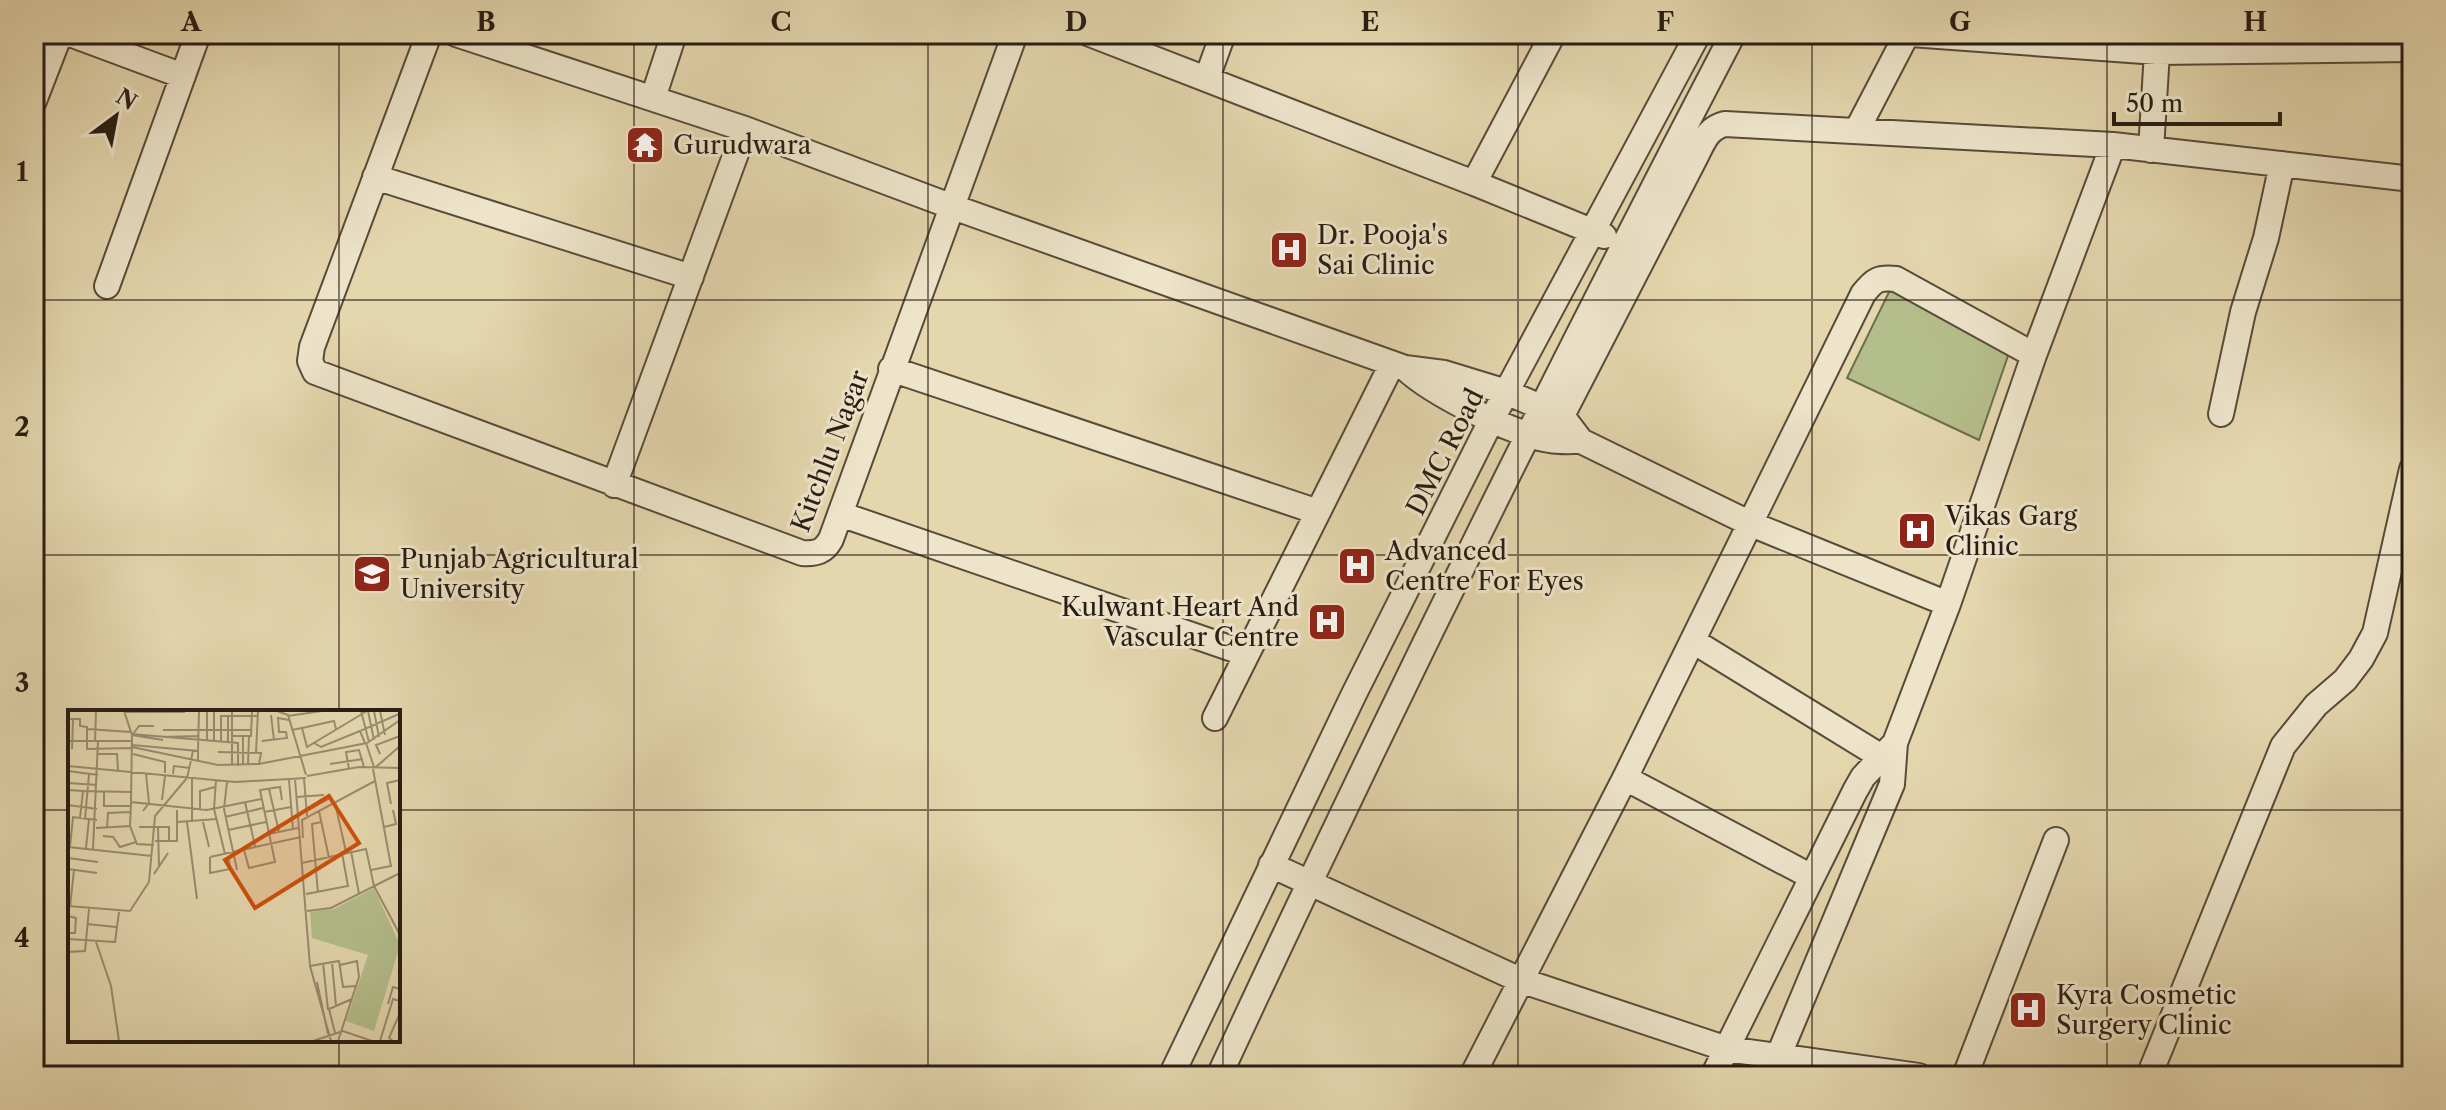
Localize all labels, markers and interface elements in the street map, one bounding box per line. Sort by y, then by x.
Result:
text: A [180,6,202,38]
text: B [476,6,496,38]
text: C [771,6,791,38]
text: D [1065,6,1087,38]
text: E [1361,6,1379,38]
text: F [1656,6,1674,38]
text: G [1949,6,1971,38]
text: H [2243,6,2267,38]
north arrow [76,76,156,156]
scale bar [2114,76,2280,126]
text: N [111,83,142,116]
text: 50 m [2126,89,2183,118]
temple icon: Gurudwara [624,124,666,166]
place label: Gurudwara [673,129,812,161]
text: 1 [16,156,28,188]
place label: Dr. Pooja's Sai Clinic [1317,219,1448,281]
hospital icon: Dr. Pooja's Sai Clinic [1268,229,1310,271]
street label: Kitchlu Nagar [784,366,876,536]
street label: DMC Road [1399,383,1491,521]
text: 2 [14,411,30,443]
place label: Vikas Garg Clinic [1944,500,2078,562]
hospital icon: Vikas Garg Clinic [1896,510,1938,552]
place label: Advanced Centre For Eyes [1384,535,1584,597]
place label: Punjab Agricultural University [400,543,639,605]
hospital icon: Advanced Centre For Eyes [1336,545,1378,587]
school or university icon: Punjab Agricultural University [351,553,393,595]
place label: Kulwant Heart And Vascular Centre [1061,591,1299,653]
hospital icon: Kulwant Heart And Vascular Centre [1306,601,1348,643]
text: 3 [15,667,29,699]
inset map [68,710,400,1042]
text: 4 [14,922,30,954]
place label: Kyra Cosmetic Surgery Clinic [2056,979,2236,1041]
hospital icon: Kyra Cosmetic Surgery Clinic [2007,989,2049,1031]

